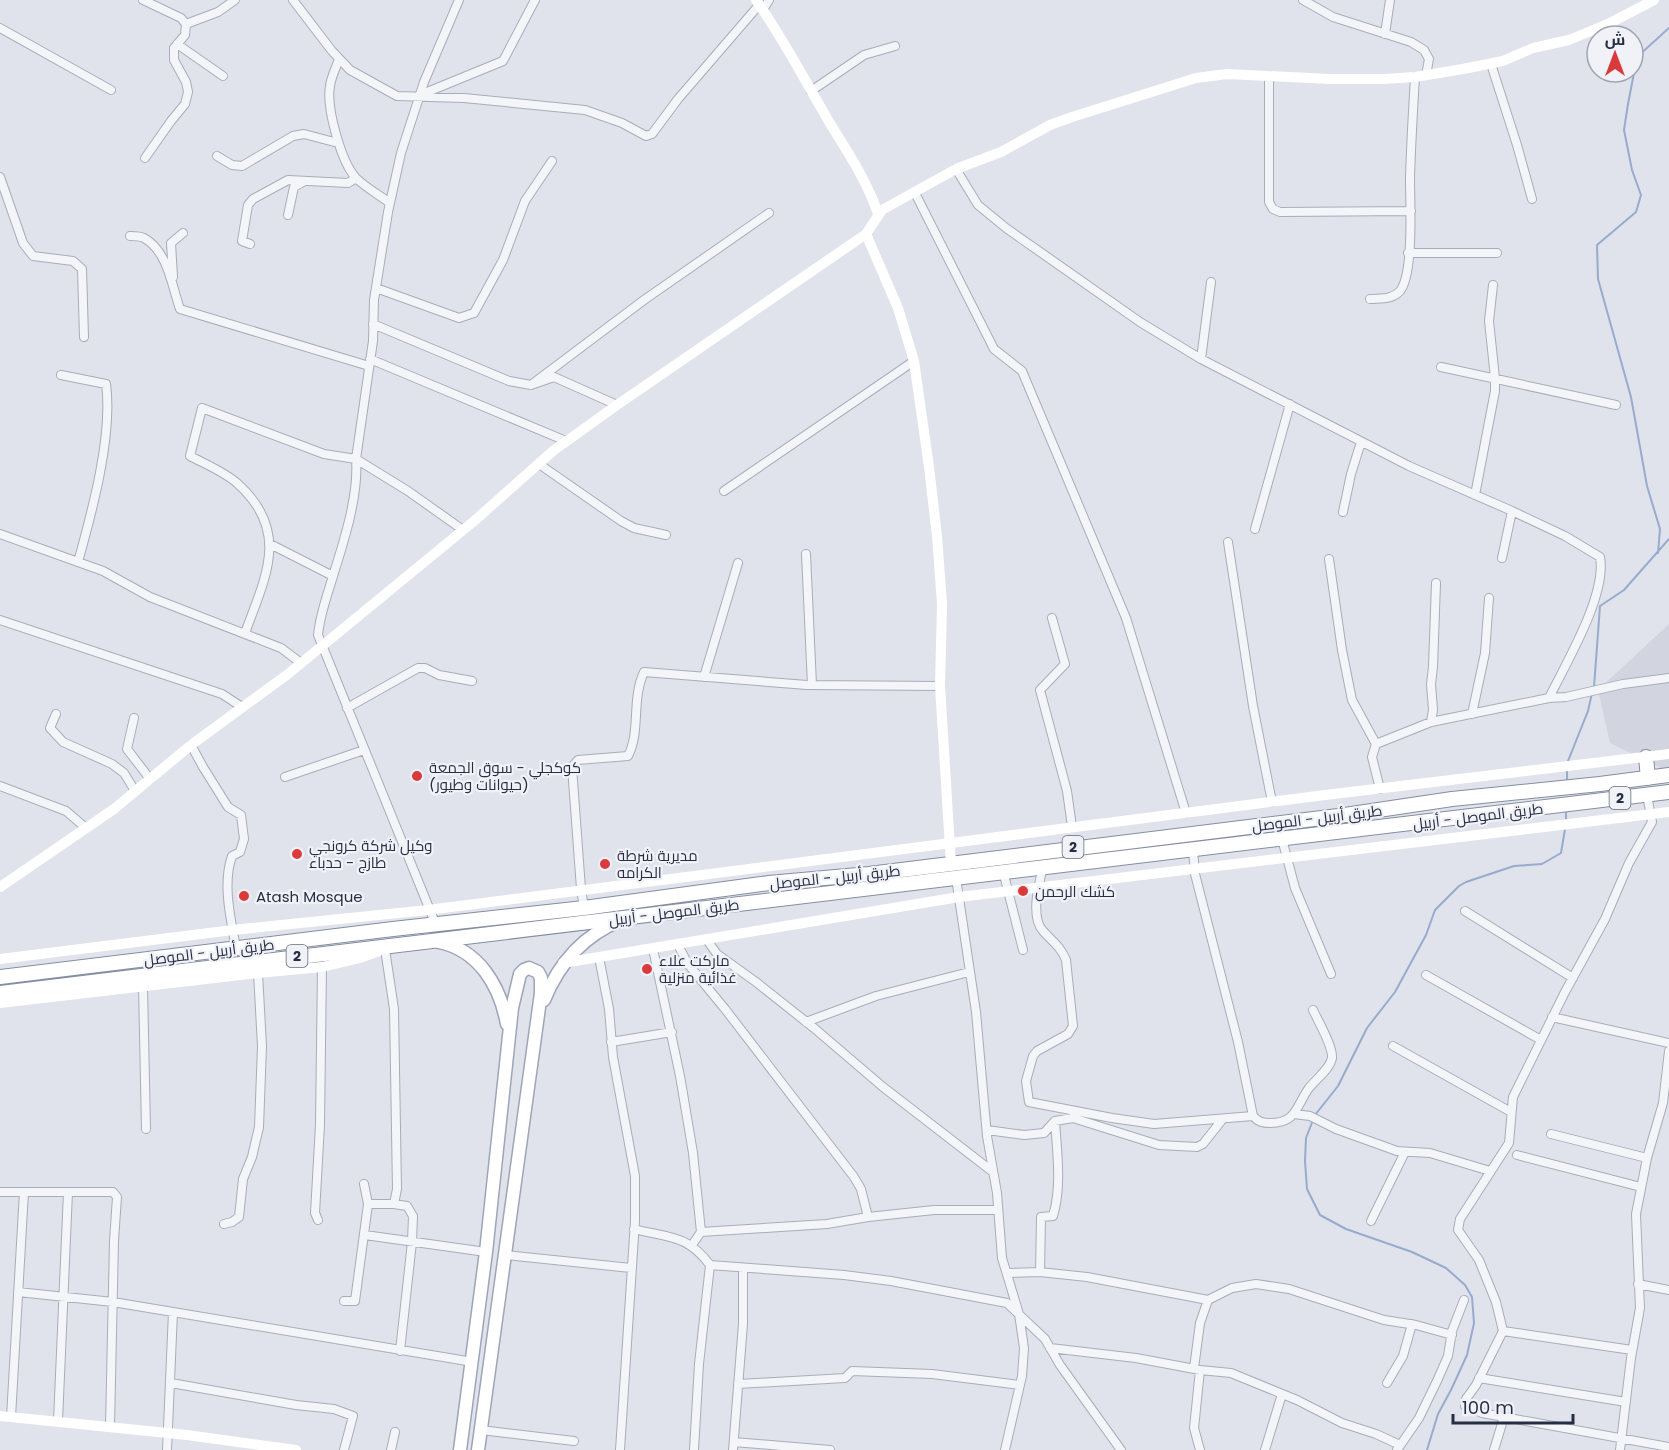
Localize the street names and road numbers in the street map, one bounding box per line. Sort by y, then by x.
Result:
road number: 2 [1610,787,1630,809]
street label: طريق الموصل - أربيل [1412,798,1544,834]
street label: طريق أربيل - الموصل [1251,800,1383,836]
road number: 2 [1062,836,1084,858]
street label: طريق أربيل - الموصل [769,860,901,894]
street label: طريق الموصل - أربيل [608,894,740,930]
street label: طريق أربيل - الموصل [143,934,275,970]
road number: 2 [286,945,308,967]

